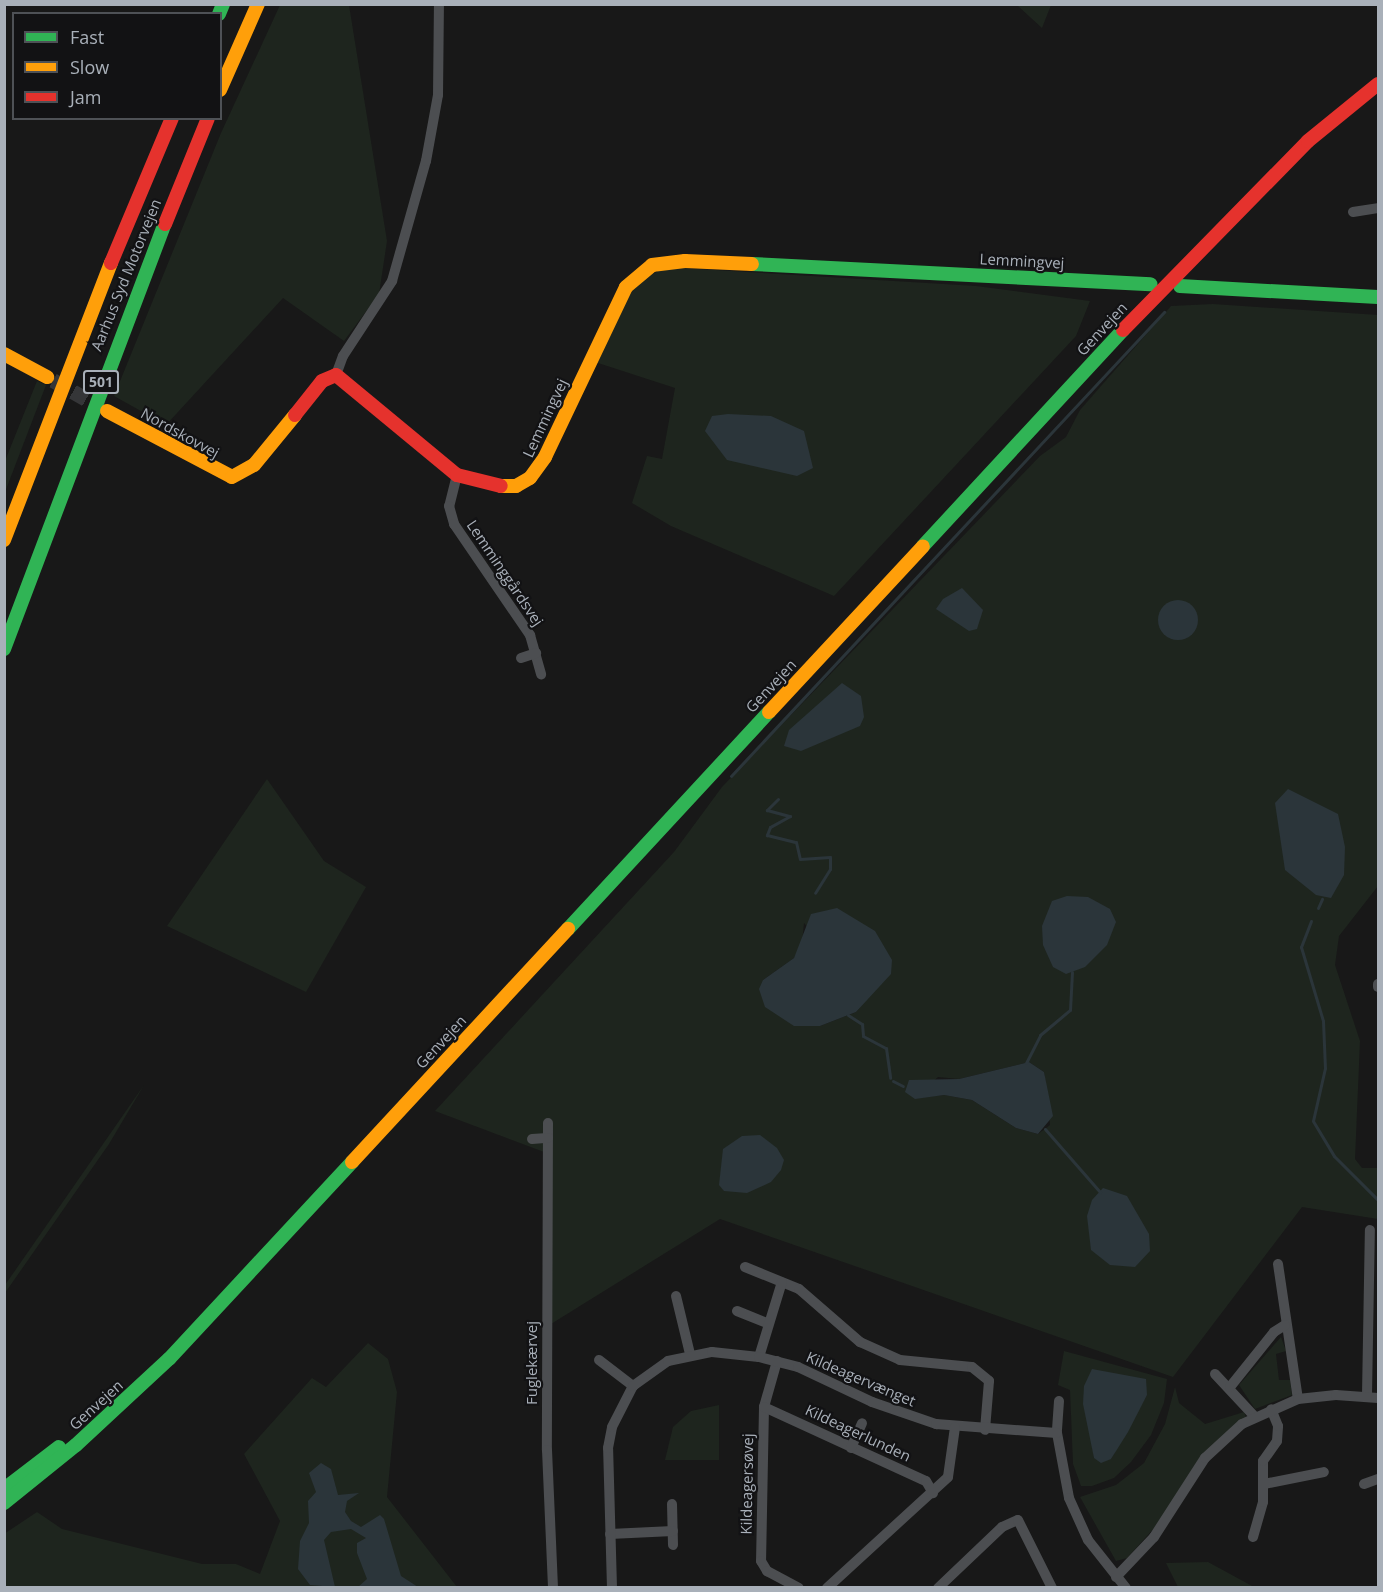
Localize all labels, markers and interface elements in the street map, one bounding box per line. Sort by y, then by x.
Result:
legend [12,12,222,120]
text: Fast [70,25,104,49]
text: Slow [70,55,109,79]
text: Jam [70,85,102,109]
street label: Aarhus Syd Motorvejen [87,196,165,354]
street label: Lemmingvej [979,250,1065,272]
street label: Genvejen [1073,299,1131,359]
road number: 501 [82,371,120,393]
street label: Lemmingvej [519,376,571,460]
street label: Nordskovvej [138,404,222,462]
street label: Lemminggårdsvej [463,517,547,629]
street label: Genvejen [742,656,800,716]
street label: Genvejen [412,1012,470,1072]
street label: Fuglekærvej [523,1321,541,1405]
street label: Kildeagervænget [804,1348,918,1410]
street label: Genvejen [66,1376,126,1434]
street label: Kildeagerlunden [802,1401,914,1465]
street label: Kildeagersøvej [737,1433,757,1535]

